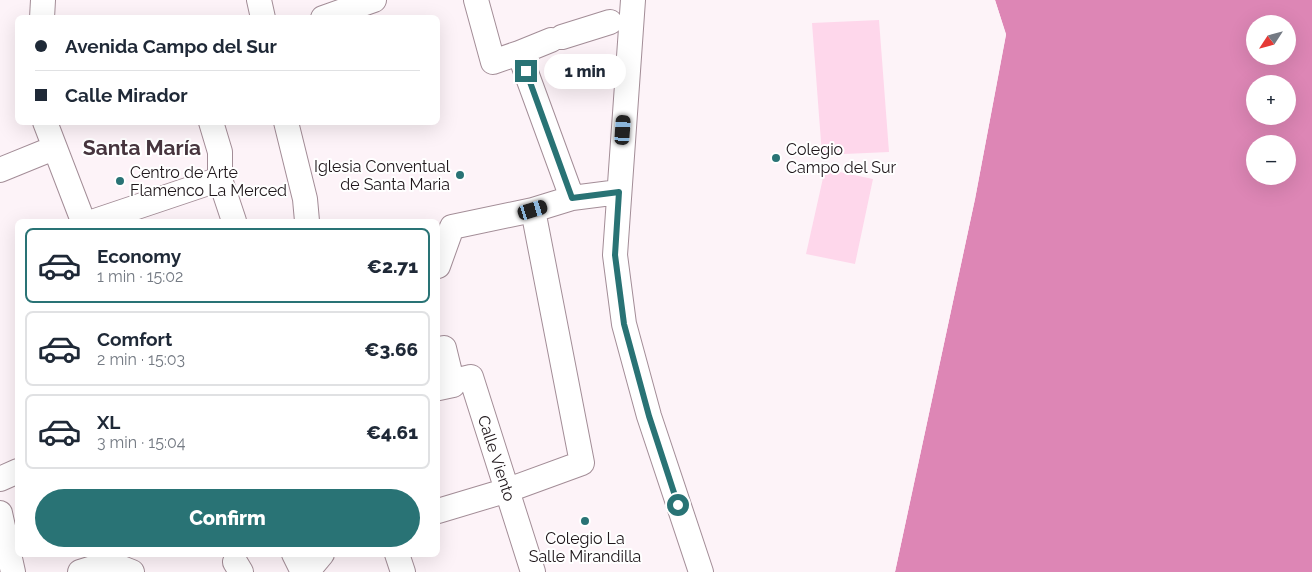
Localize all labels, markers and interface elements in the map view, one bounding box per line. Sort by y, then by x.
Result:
north arrow [1246,15,1296,65]
map controls [1246,15,1296,185]
text: Avenida Campo del Sur [65,35,277,57]
callout: 1 min [544,54,626,88]
route end [515,60,537,82]
text: 1 min [564,62,606,81]
button: + [1246,75,1296,125]
text: Calle Mirador [65,84,188,106]
car [614,115,631,145]
district label: Santa María [83,135,201,160]
button: − [1246,135,1296,185]
place label: Colegio Campo del Sur [786,140,896,177]
marker: Colegio Campo del Sur [770,152,782,164]
place label: Iglesia Conventual de Santa Maria [314,157,451,194]
place label: Centro de Arte Flamenco La Merced [130,163,287,200]
marker: Iglesia Conventual de Santa Maria [454,169,466,181]
marker: Centro de Arte Flamenco La Merced [114,175,126,187]
car [516,198,549,222]
icon: car [37,243,82,288]
text: Economy [97,245,181,267]
text: €2.71 [367,255,418,277]
text: 1 min · 15:02 [97,267,183,286]
icon: car [37,326,82,371]
text: Comfort [97,328,172,350]
text: €3.66 [364,338,418,360]
text: 2 min · 15:03 [97,350,185,369]
icon: car [37,409,82,454]
text: XL [97,411,120,433]
street label: Calle Viento [474,413,519,503]
text: €4.61 [366,421,418,443]
text: 3 min · 15:04 [97,433,185,452]
button: Confirm [35,489,420,547]
route start [667,494,689,516]
marker: Colegio La Salle Mirandilla [579,515,591,527]
place label: Colegio La Salle Mirandilla [529,529,641,566]

